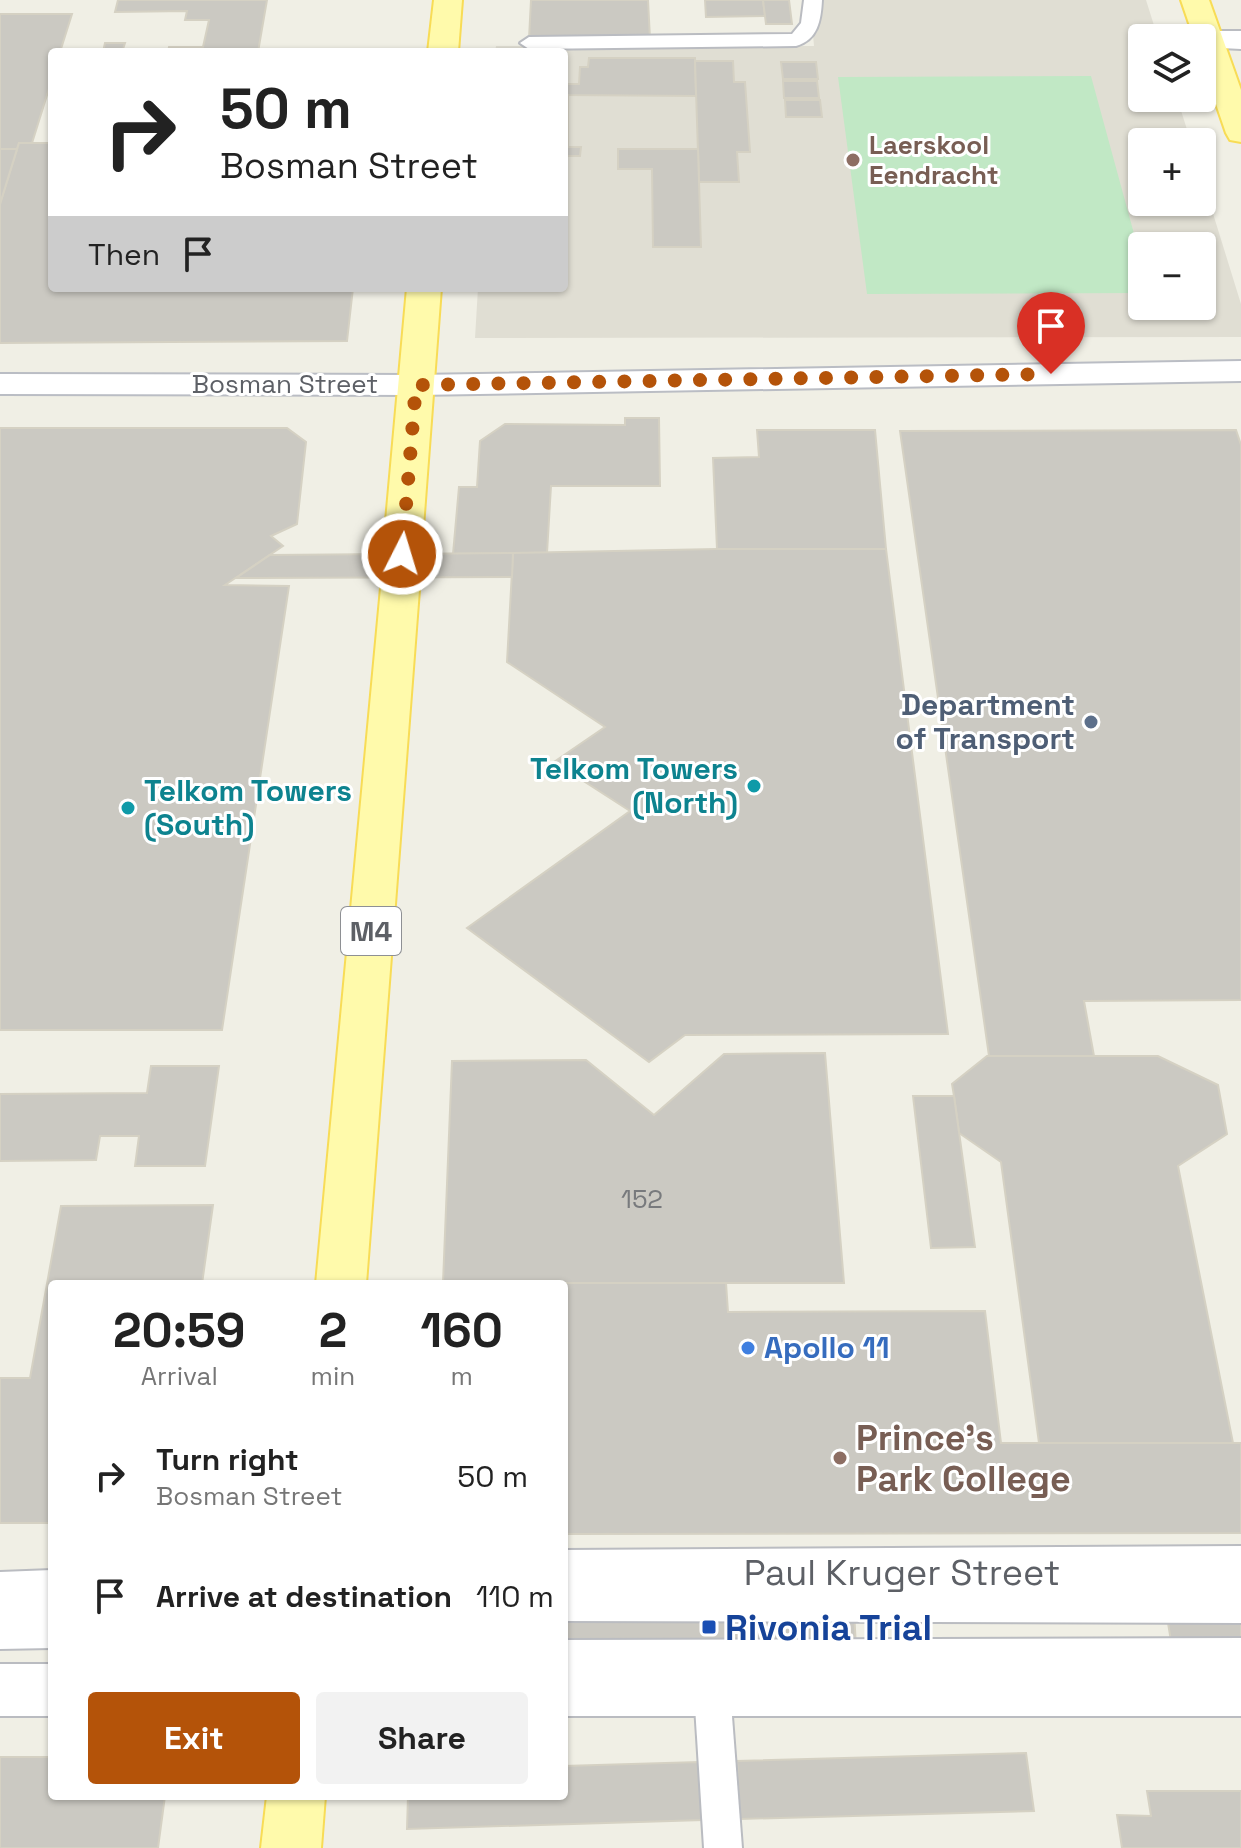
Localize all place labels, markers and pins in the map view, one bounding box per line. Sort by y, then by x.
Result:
place label: Laerskool Eendracht [869,128,999,192]
marker: Laerskool Eendracht [844,151,862,169]
pin [1017,292,1085,374]
place label: Department of Transport [896,685,1075,758]
marker: Department of Transport [1082,713,1100,731]
place label: Telkom Towers (North) [530,749,738,822]
place label: Telkom Towers (South) [144,771,352,844]
marker: Telkom Towers (North) [745,777,763,795]
marker: Telkom Towers (South) [119,799,137,817]
place label: Apollo 11 [764,1328,890,1367]
marker: Apollo 11 [739,1339,757,1357]
place label: Prince's Park College [856,1415,1071,1502]
marker: Prince's Park College [831,1449,849,1467]
place label: Rivonia Trial [725,1605,932,1651]
marker: Rivonia Trial [700,1618,718,1636]

